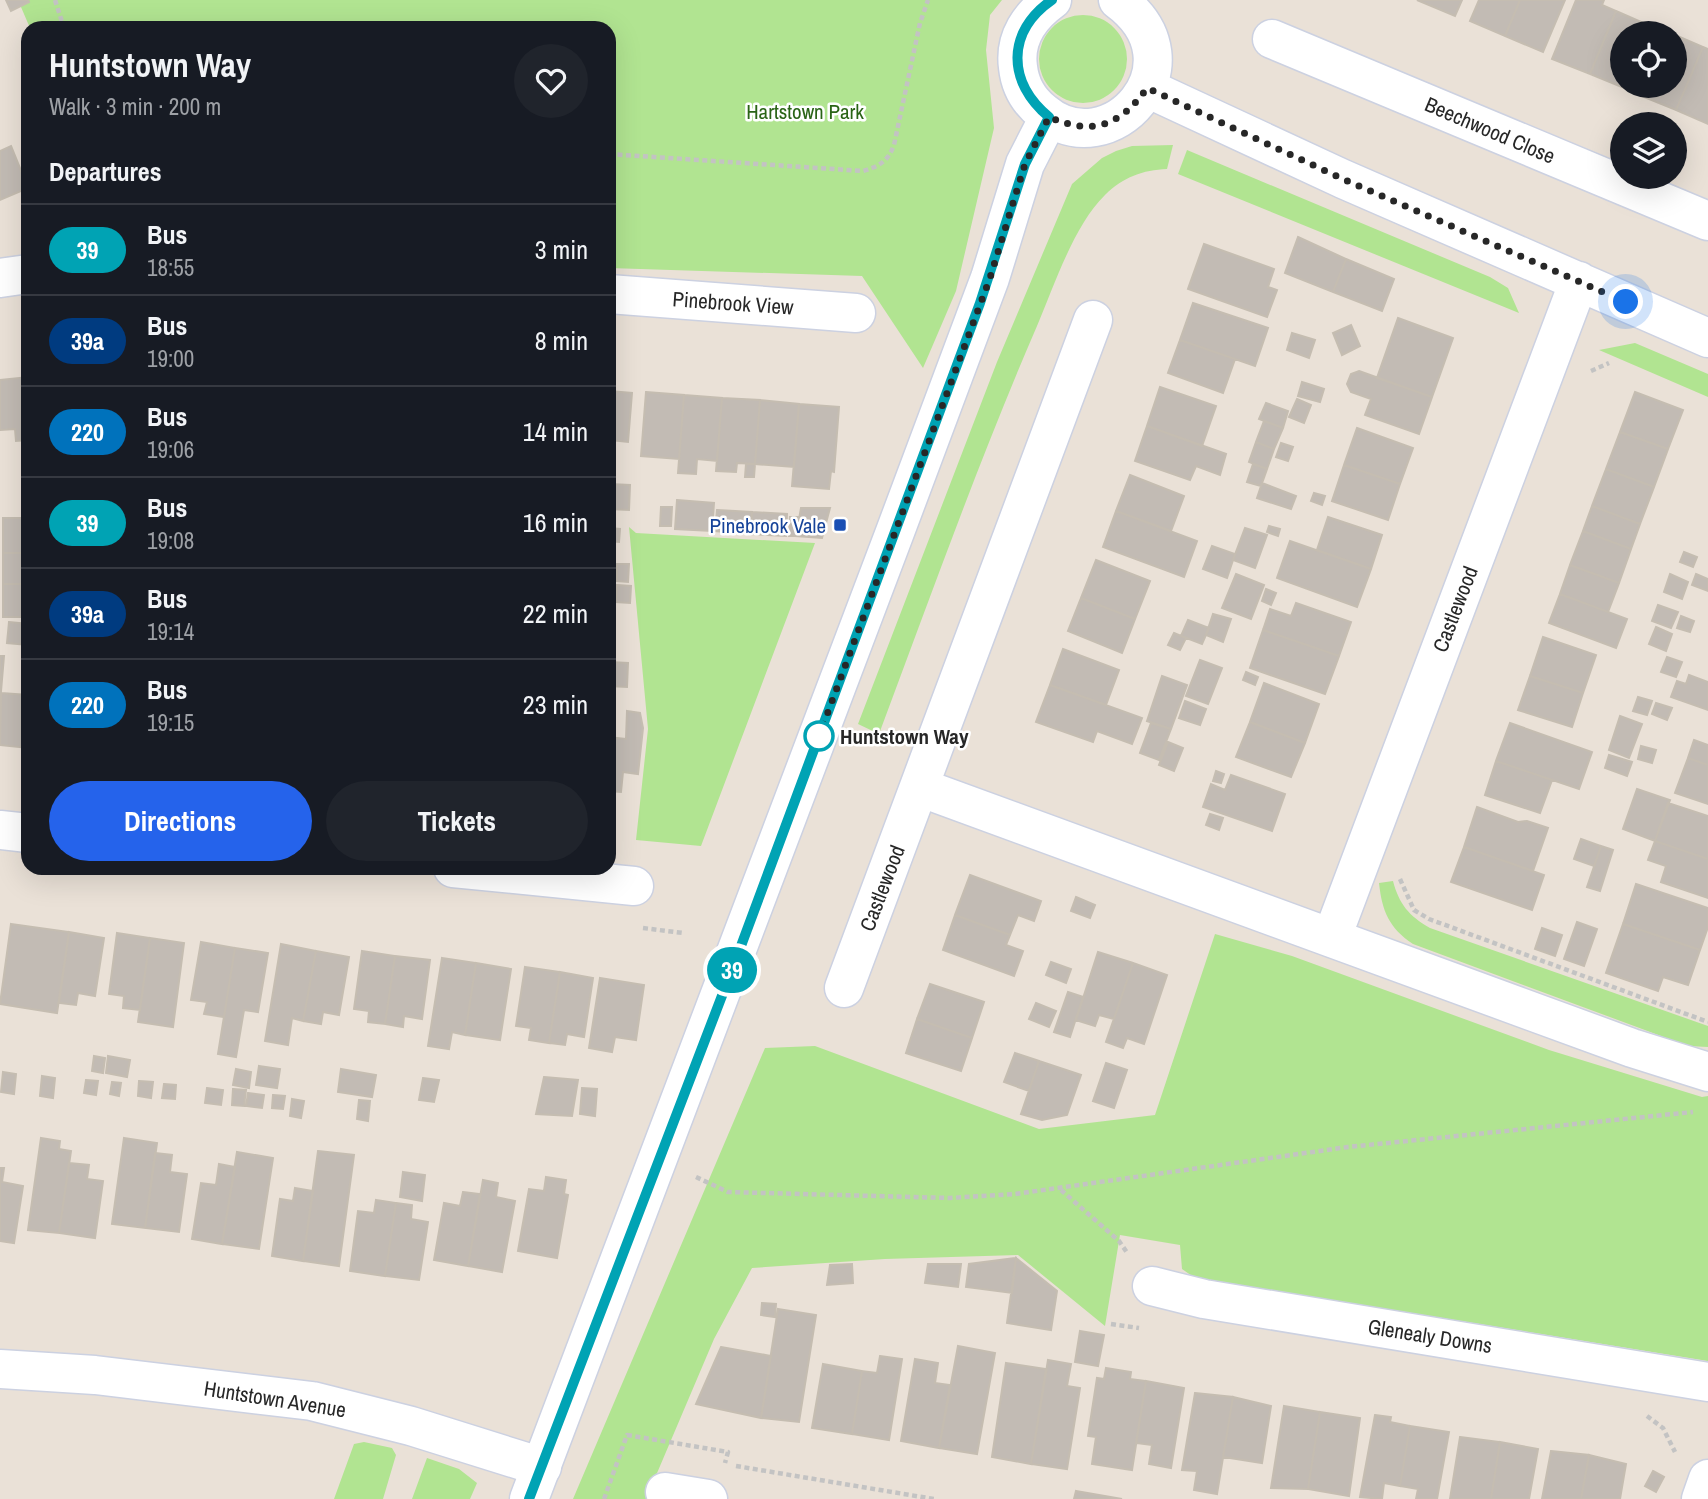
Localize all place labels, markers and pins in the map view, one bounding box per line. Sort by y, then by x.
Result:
place label: Pinebrook Vale [710,511,826,540]
marker: Pinebrook Vale [832,517,848,533]
marker: Huntstown Way [804,721,834,751]
place label: Huntstown Way [840,722,969,751]

